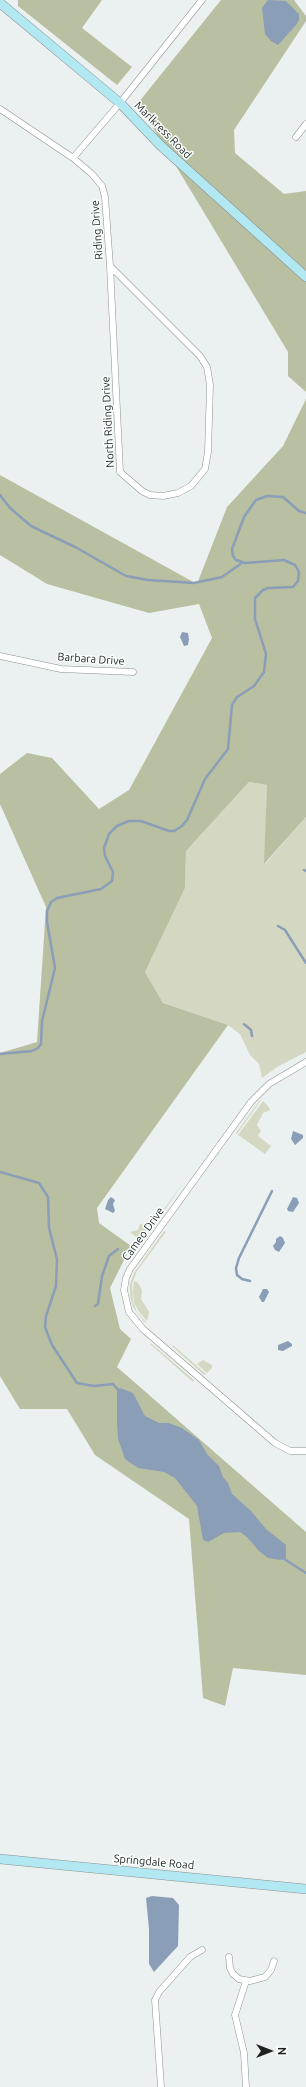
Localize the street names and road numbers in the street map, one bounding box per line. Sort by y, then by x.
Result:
street label: Marlkress Road [132,99,194,161]
street label: Riding Drive [88,200,106,260]
street label: North Riding Drive [99,376,117,468]
street label: Barbara Drive [57,650,125,668]
street label: Cameo Drive [119,1205,167,1263]
street label: Springdale Road [113,1852,195,1872]

